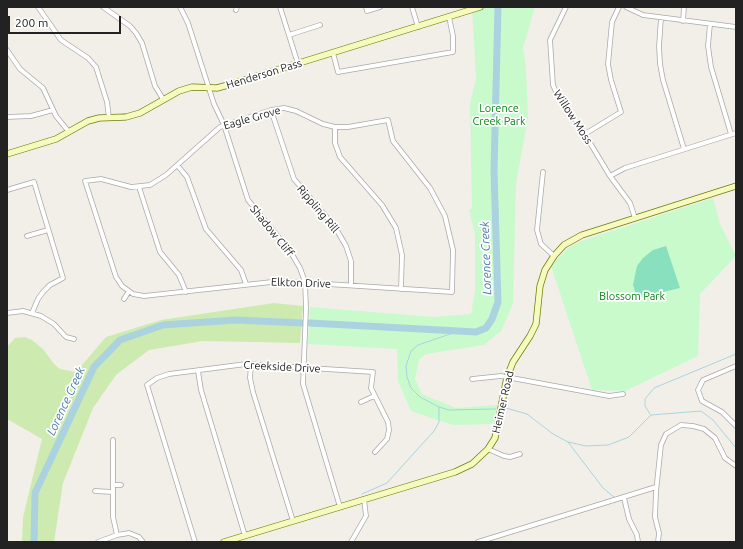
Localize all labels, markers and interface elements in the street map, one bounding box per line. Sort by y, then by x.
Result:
scale bar [10,8,123,34]
text: 200 m [15,16,48,29]
street label: Henderson Pass [225,56,303,92]
street label: Willow Moss [551,87,595,147]
park label: Lorence Creek Park [473,101,525,127]
street label: Eagle Grove [222,104,282,132]
street label: Rippling Rill [294,182,342,236]
street label: Shadow Cliff [247,203,297,259]
water label: Lorence Creek [478,221,494,295]
street label: Elkton Drive [271,275,331,291]
park label: Blossom Park [599,289,665,303]
street label: Creekside Drive [243,358,321,376]
water label: Lorence Creek [44,364,88,438]
street label: Heimer Road [489,369,517,435]

